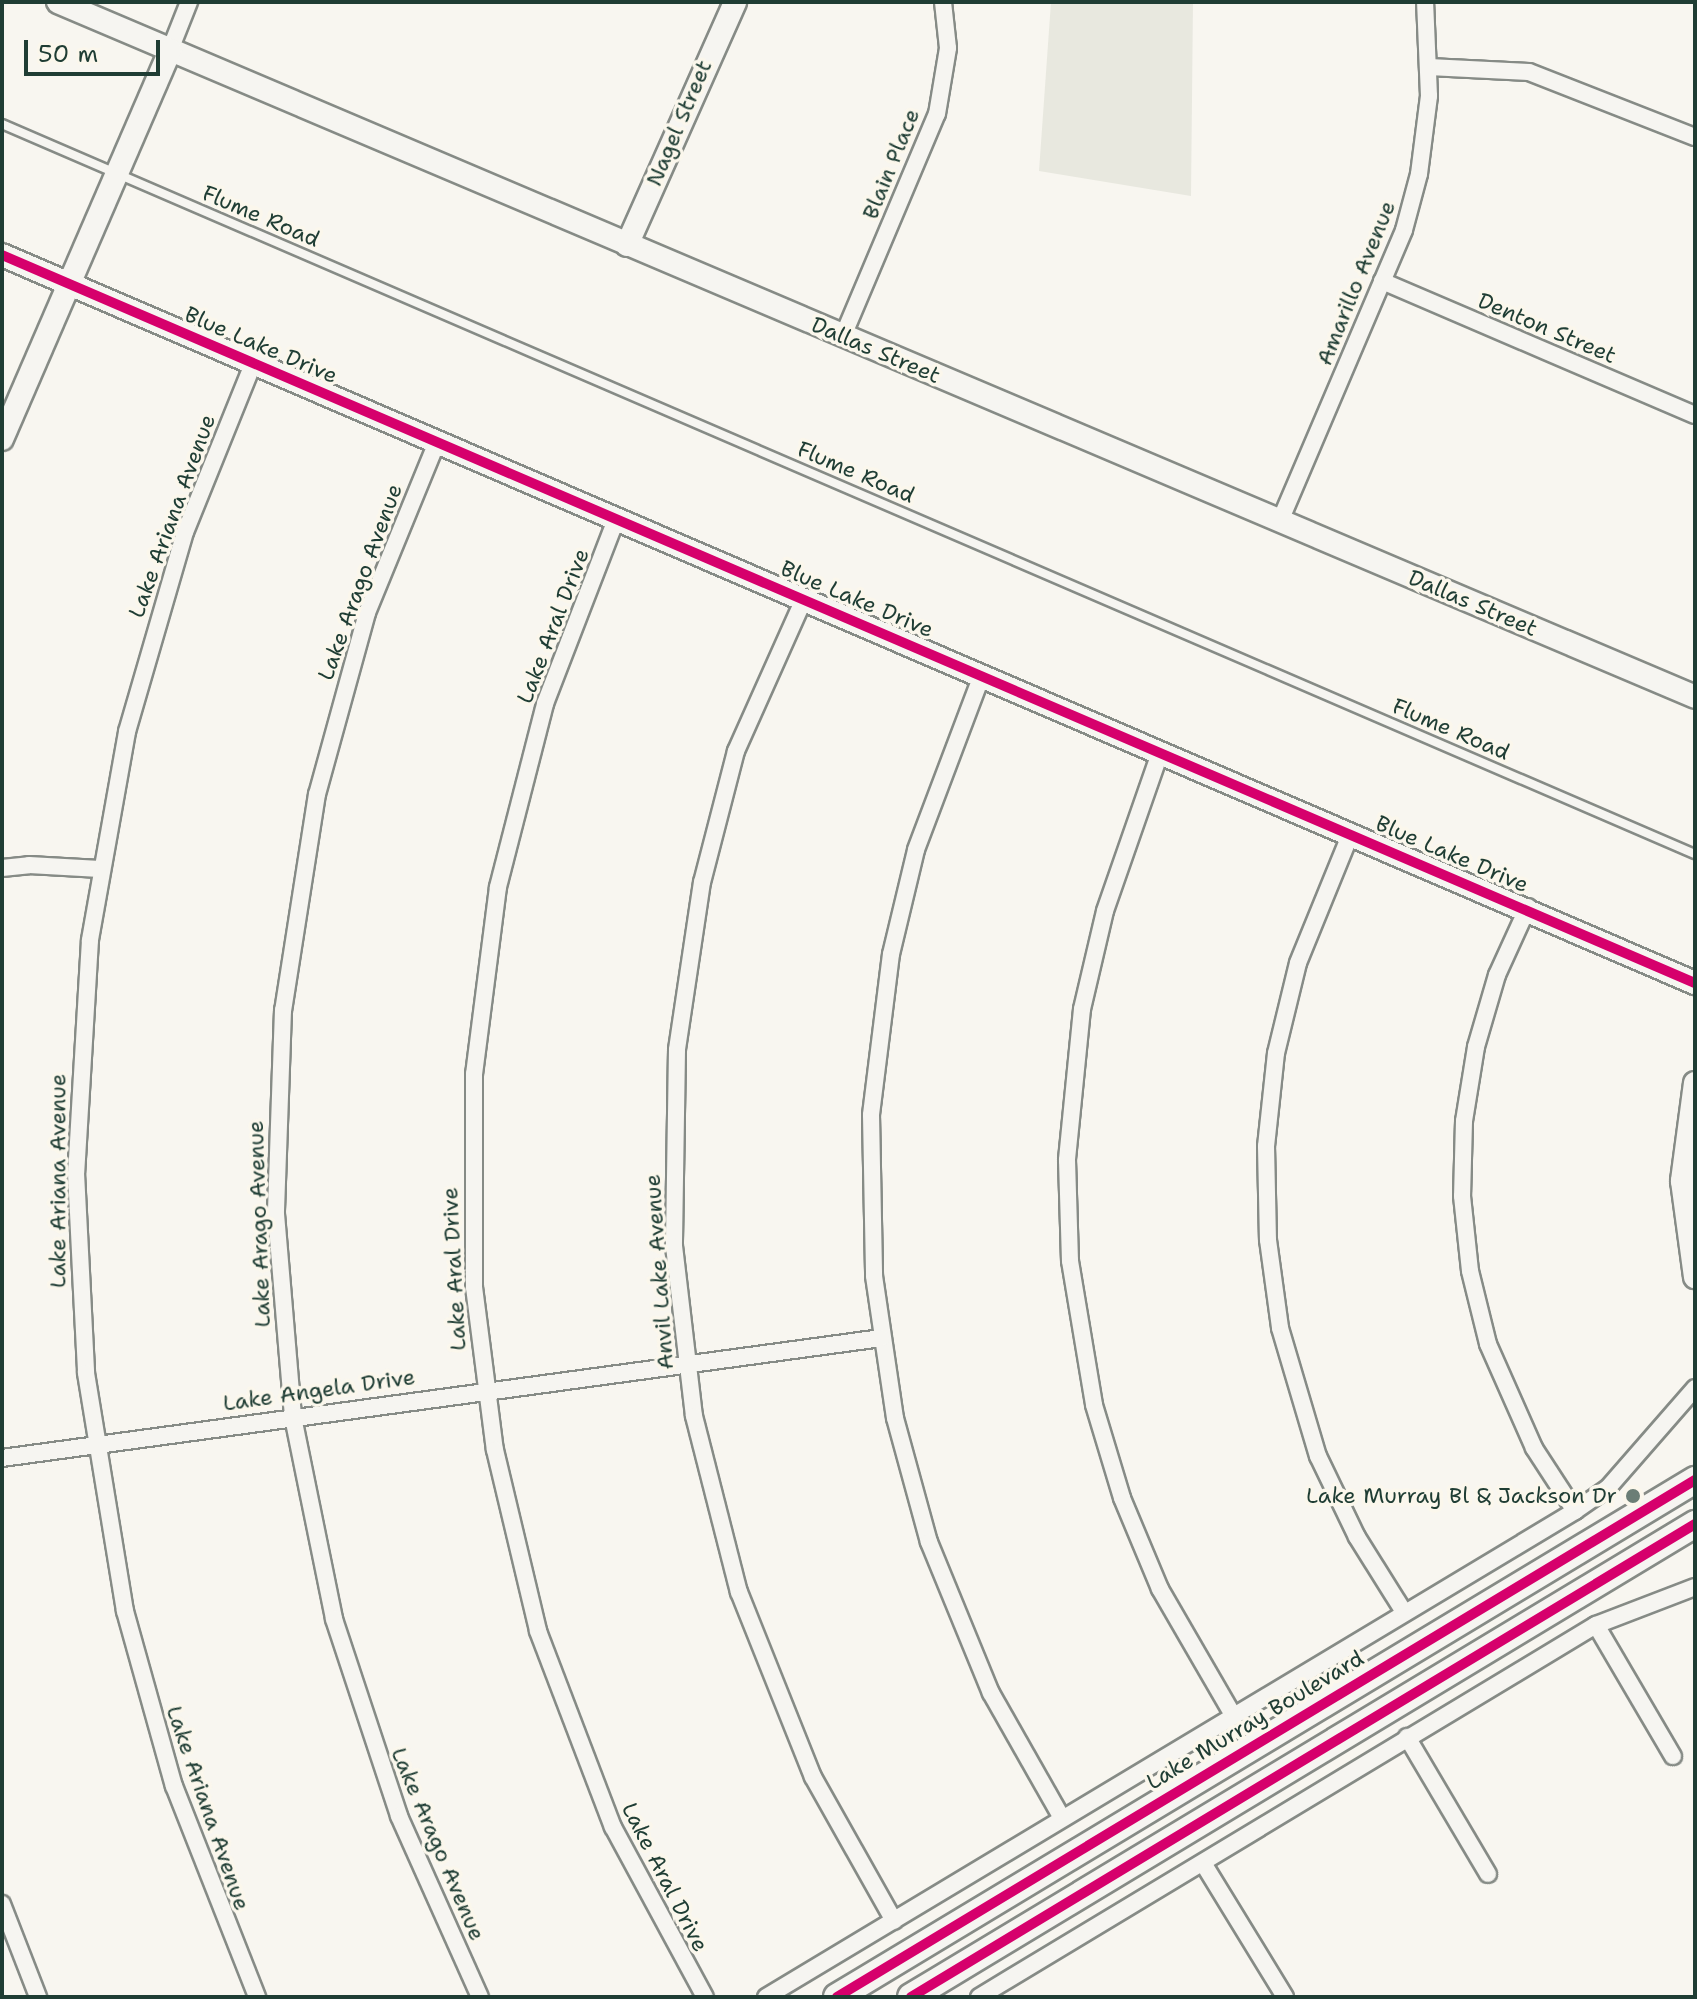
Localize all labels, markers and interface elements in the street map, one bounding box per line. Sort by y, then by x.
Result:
scale bar [28,24,164,74]
text: 50 m [38,38,98,70]
street label: Nagel Street [641,56,717,190]
street label: Blain Place [857,105,925,223]
street label: Flume Road [198,179,324,253]
street label: Amarillo Avenue [1311,197,1401,369]
street label: Denton Street [1474,287,1620,369]
street label: Blue Lake Drive [181,301,341,389]
street label: Dallas Street [808,311,944,389]
street label: Lake Ariana Avenue [123,411,221,621]
street label: Flume Road [793,435,919,509]
street label: Lake Arago Avenue [312,480,408,684]
street label: Lake Aral Drive [511,545,595,707]
street label: Blue Lake Drive [777,555,937,643]
street label: Dallas Street [1405,564,1541,642]
street label: Flume Road [1388,692,1514,766]
street label: Blue Lake Drive [1372,810,1532,898]
street label: Lake Ariana Avenue [45,1074,71,1288]
street label: Lake Arago Avenue [242,1120,276,1328]
street label: Anvil Lake Avenue [639,1173,679,1371]
street label: Lake Aral Drive [437,1187,471,1351]
street label: Lake Angela Drive [221,1363,417,1417]
place label: Lake Murray Bl & Jackson Dr [1306,1483,1617,1509]
marker: Lake Murray Bl & Jackson Dr [1624,1487,1642,1505]
street label: Lake Murray Boulevard [1142,1645,1368,1795]
street label: Lake Ariana Avenue [161,1702,255,1914]
street label: Lake Arago Avenue [385,1744,491,1944]
street label: Lake Aral Drive [616,1798,714,1956]

